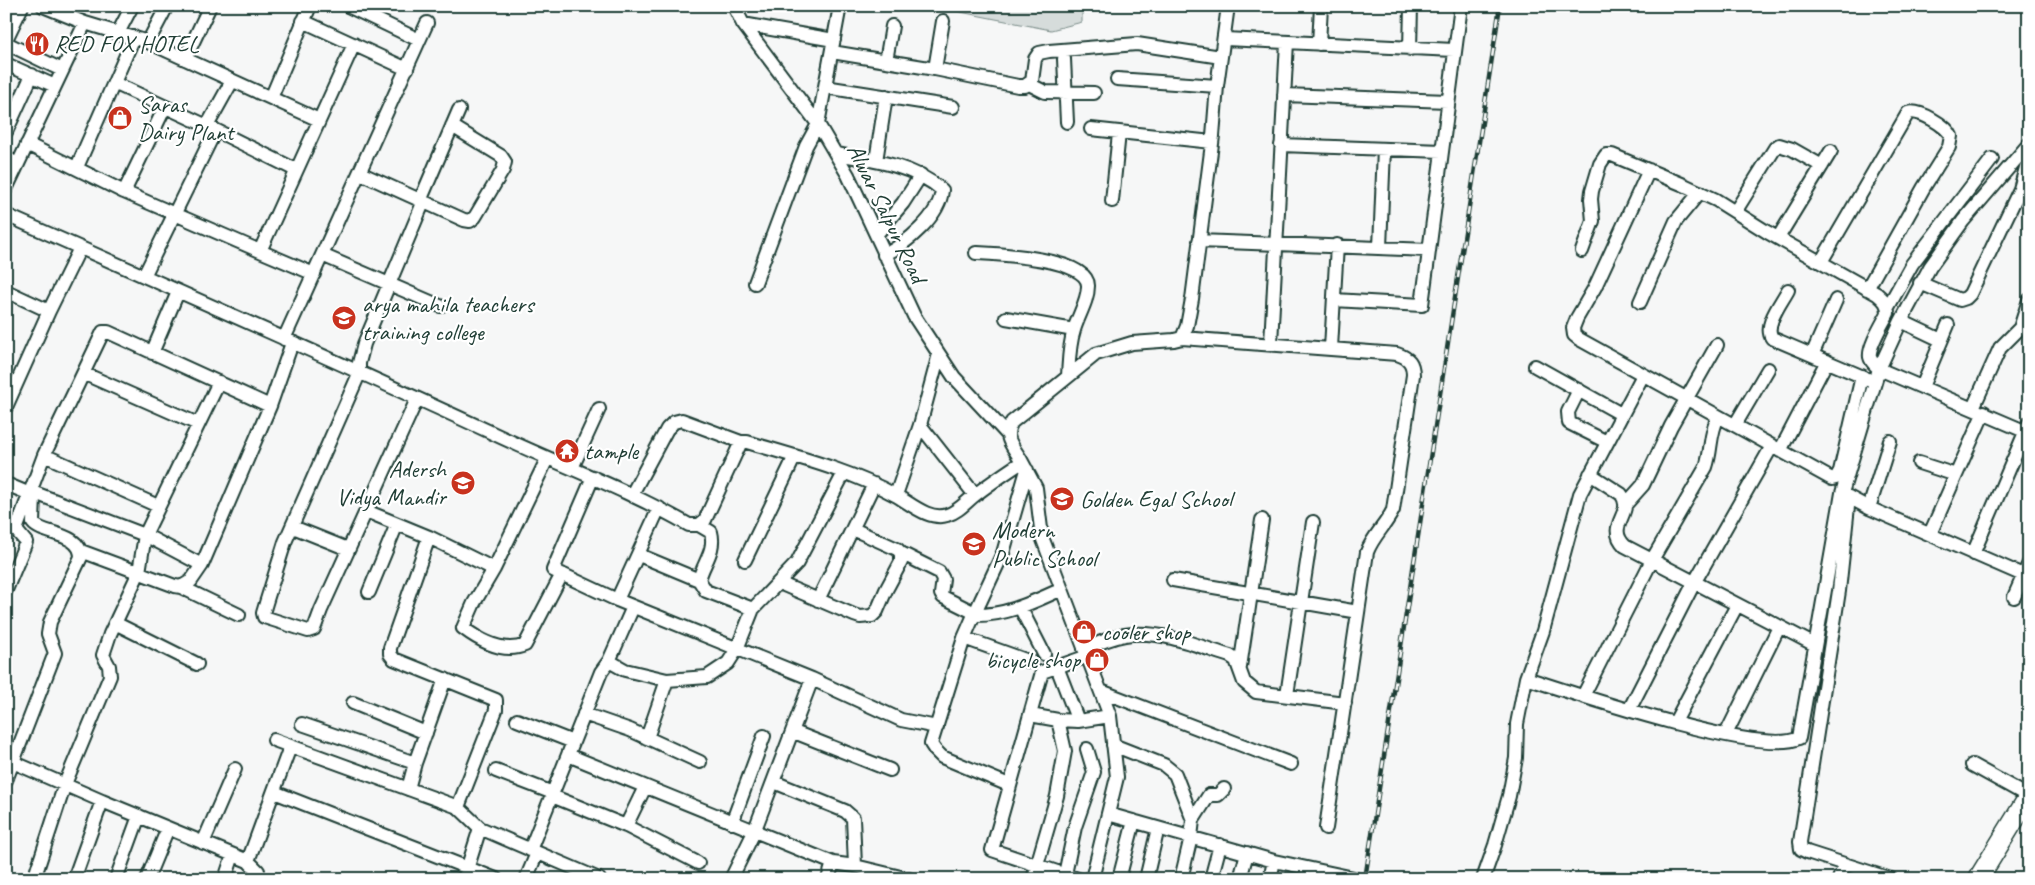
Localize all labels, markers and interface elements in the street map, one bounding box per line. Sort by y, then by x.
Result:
place label: RED FOX HOTEL [54,29,199,59]
restaurant icon: RED FOX HOTEL [24,31,50,57]
place label: Saras Dairy Plant [138,89,236,147]
shop icon: Saras Dairy Plant [107,105,133,131]
street label: Alwar Salpur Road [840,138,935,291]
place label: arya mahila teachers training college [362,289,536,347]
school or university icon: arya mahila teachers training college [331,305,357,331]
place label: tample [584,436,640,466]
temple icon: tample [554,438,580,464]
place label: Adersh Vidya Mandir [336,454,448,512]
school or university icon: Adersh Vidya Mandir [450,470,476,496]
place label: Golden Egal School [1080,484,1236,514]
school or university icon: Golden Egal School [1049,486,1075,512]
place label: Modern Public School [992,515,1100,573]
school or university icon: Modern Public School [961,531,987,557]
place label: cooler shop [1102,617,1192,647]
shop icon: cooler shop [1071,619,1097,645]
place label: bicycle shop [985,645,1082,675]
shop icon: bicycle shop [1084,647,1110,673]

